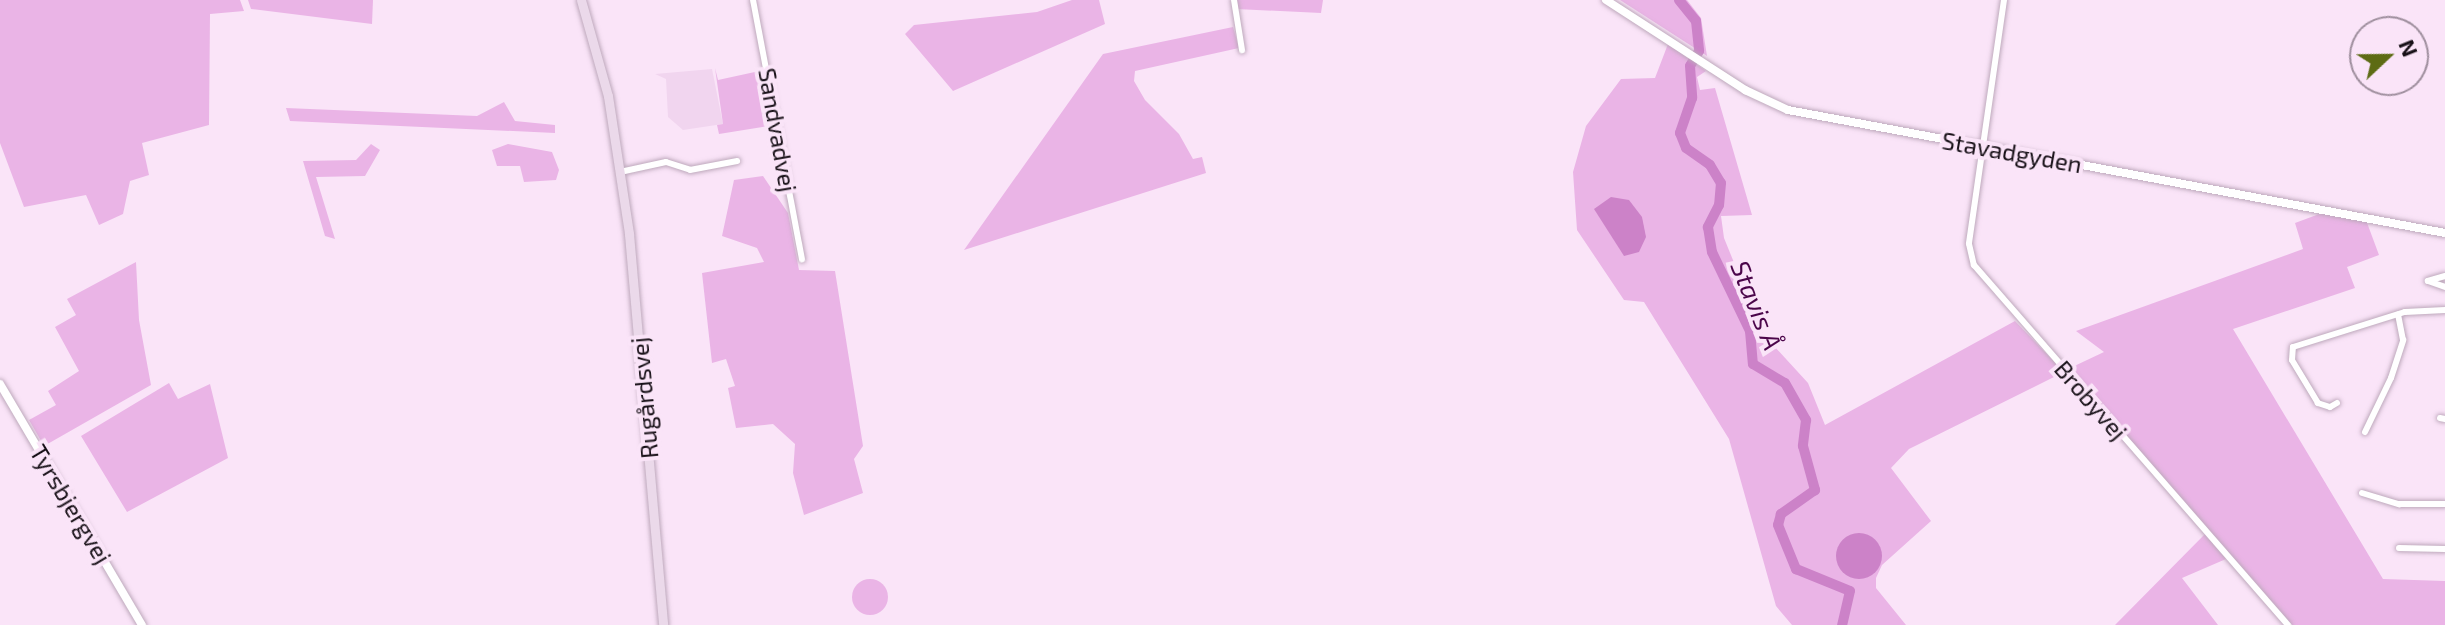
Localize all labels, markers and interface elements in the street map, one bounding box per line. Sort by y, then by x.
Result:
north arrow [2349,16,2429,96]
text: N [2394,36,2424,60]
street label: Sandvadvej [753,66,803,194]
street label: Stavadgyden [1940,126,2084,178]
water label: Stavis Å [1725,255,1789,355]
street label: Rugårdsvej [624,336,664,460]
street label: Brobyvej [2049,354,2133,446]
street label: Tyrsbjergvej [24,439,118,569]

